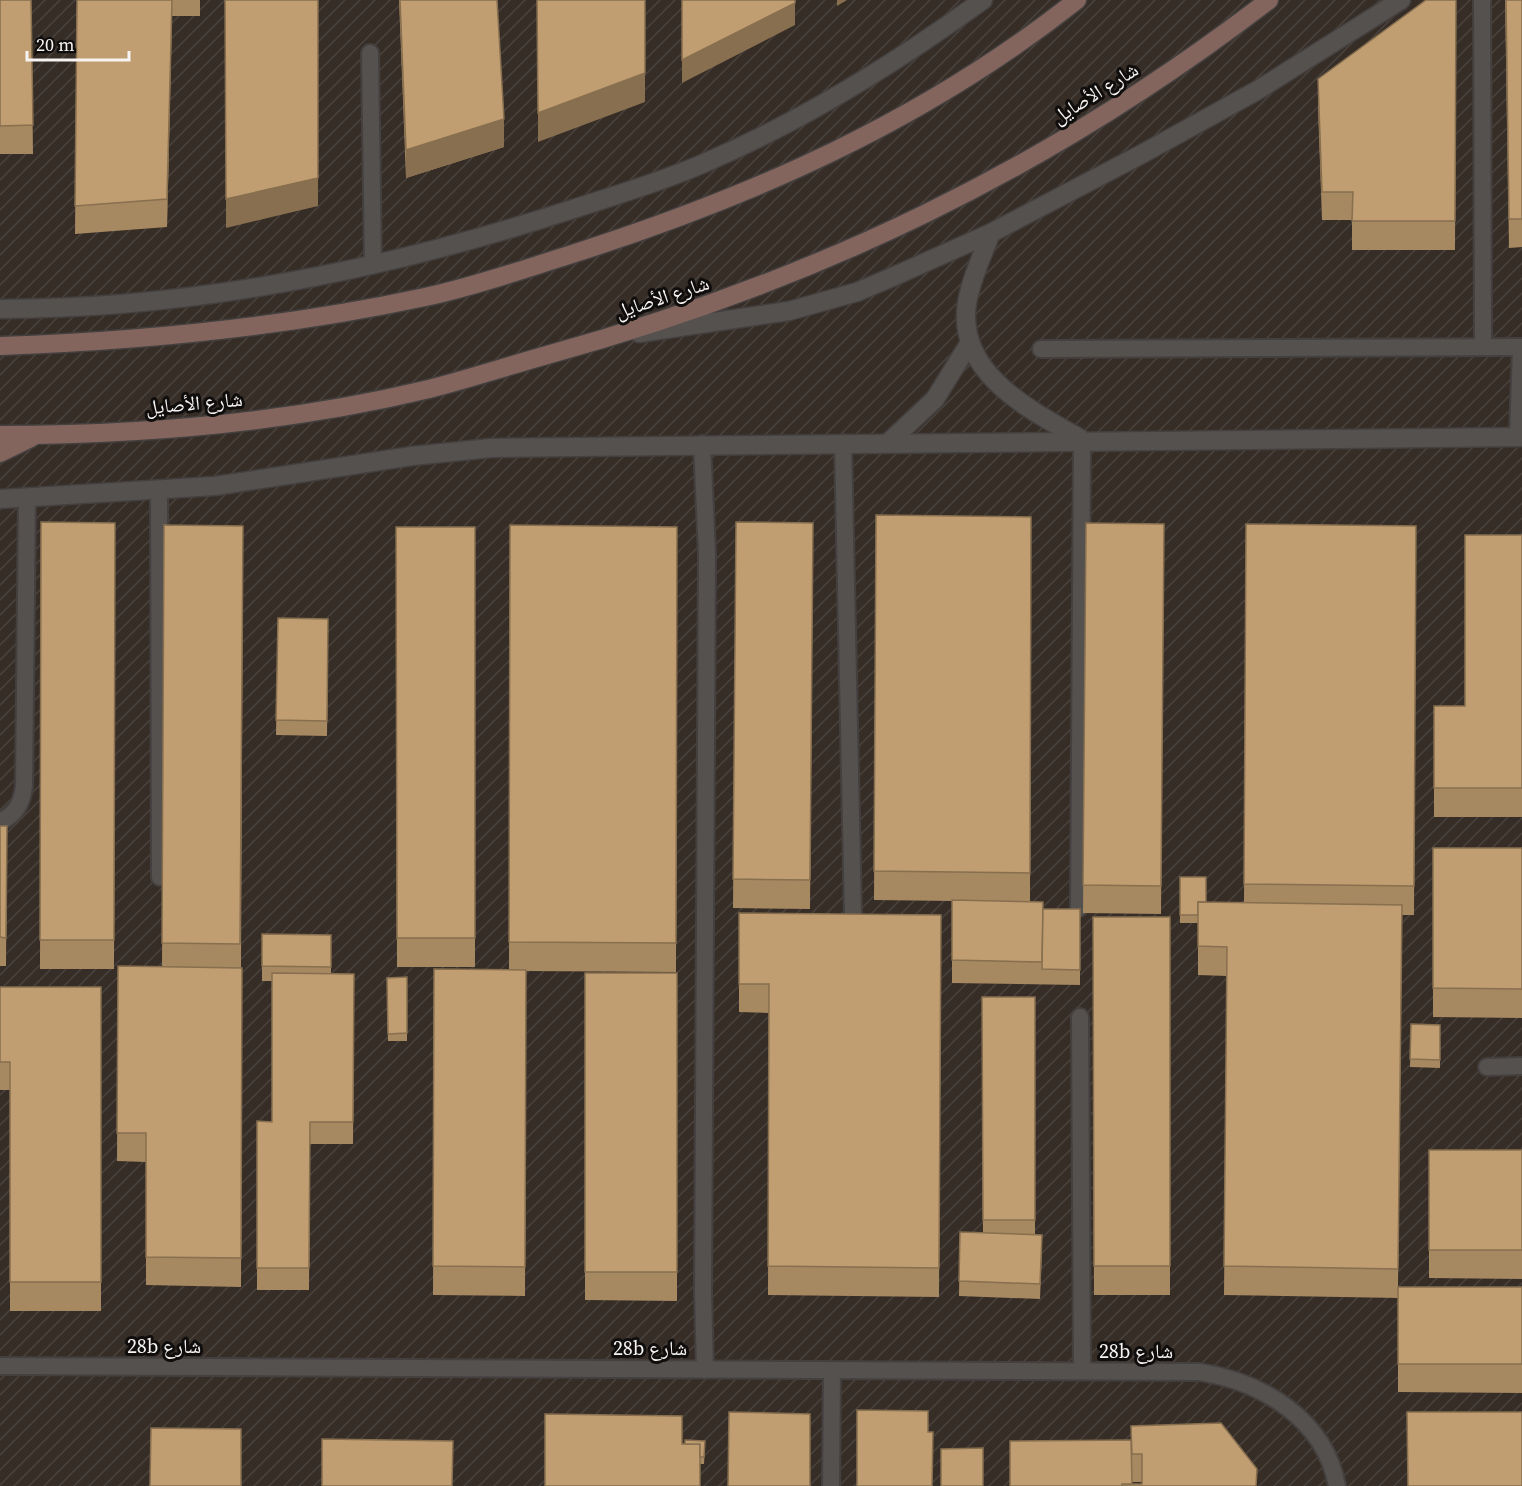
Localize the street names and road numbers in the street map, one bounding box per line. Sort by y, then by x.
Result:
street label: شارع الأصايل [1046,55,1144,131]
street label: شارع الأصايل [611,269,713,325]
street label: شارع الأصايل [144,385,244,421]
street label: 28b شارع [127,1332,201,1360]
street label: 28b شارع [613,1334,687,1362]
street label: 28b شارع [1099,1337,1173,1365]

